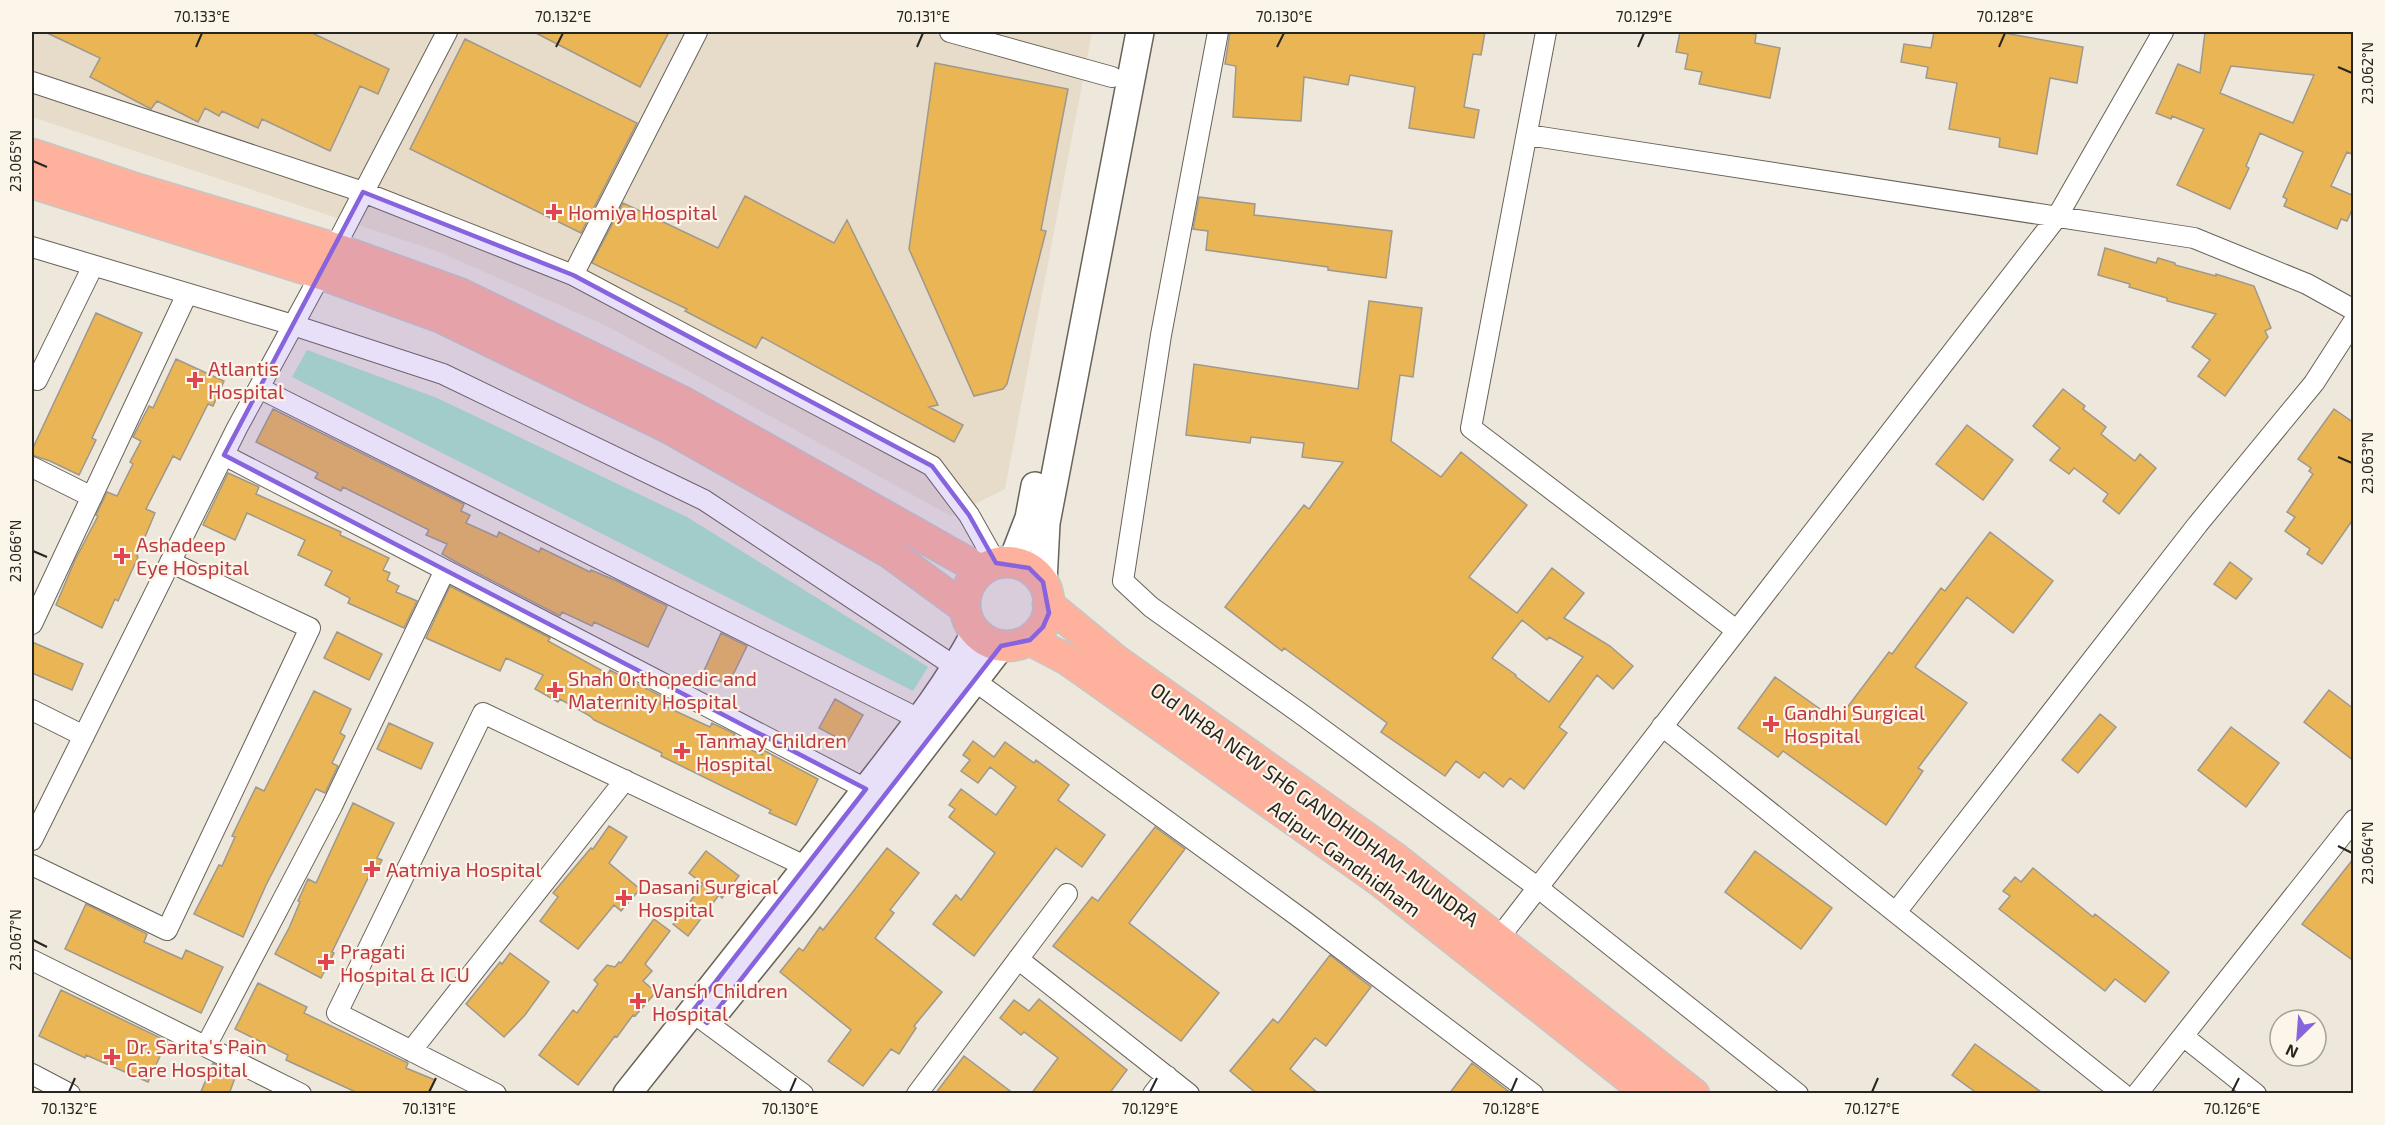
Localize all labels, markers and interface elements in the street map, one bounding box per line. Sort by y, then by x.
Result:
text: 70.133°E [174,7,230,25]
text: 70.132°E [535,7,591,25]
text: 70.131°E [896,7,950,25]
text: 70.130°E [1256,7,1312,25]
text: 70.129°E [1616,7,1672,25]
text: 70.128°E [1977,7,2033,25]
text: 23.062°N [2358,42,2376,104]
text: 23.065°N [6,130,24,192]
place label: Homiya Hospital [568,200,717,224]
marker: Homiya Hospital [545,203,563,221]
place label: Atlantis Hospital [208,356,284,403]
marker: Atlantis Hospital [186,371,204,389]
text: 23.063°N [2358,432,2376,494]
text: 23.066°N [6,520,24,582]
place label: Ashadeep Eye Hospital [136,532,249,579]
marker: Ashadeep Eye Hospital [113,547,131,565]
place label: Shah Orthopedic and Maternity Hospital [568,666,757,713]
street label: Old NH8A NEW SH6 GANDHIDHAM-MUNDRA [1146,677,1484,931]
marker: Shah Orthopedic and Maternity Hospital [546,681,564,699]
place label: Gandhi Surgical Hospital [1784,700,1925,747]
marker: Gandhi Surgical Hospital [1762,715,1780,733]
place label: Tanmay Children Hospital [696,728,847,775]
marker: Tanmay Children Hospital [673,742,691,760]
street label: Adipur-Gandhidham [1264,795,1426,921]
text: 23.064°N [2358,821,2376,885]
place label: Aatmiya Hospital [386,857,541,881]
marker: Aatmiya Hospital [363,860,381,878]
place label: Dasani Surgical Hospital [638,874,778,921]
marker: Dasani Surgical Hospital [615,889,633,907]
text: 23.067°N [6,909,24,971]
place label: Pragati Hospital & ICU [340,939,470,986]
marker: Pragati Hospital & ICU [317,953,335,971]
place label: Vansh Children Hospital [652,978,788,1025]
marker: Vansh Children Hospital [629,992,647,1010]
north arrow [2268,1008,2328,1068]
place label: Dr. Sarita's Pain Care Hospital [126,1034,267,1081]
text: N [2282,1041,2301,1063]
marker: Dr. Sarita's Pain Care Hospital [103,1048,121,1066]
text: 70.132°E [41,1099,97,1117]
text: 70.131°E [402,1099,456,1117]
text: 70.130°E [762,1099,818,1117]
text: 70.129°E [1122,1099,1178,1117]
text: 70.128°E [1483,1099,1539,1117]
text: 70.127°E [1844,1099,1900,1117]
text: 70.126°E [2204,1099,2260,1117]

